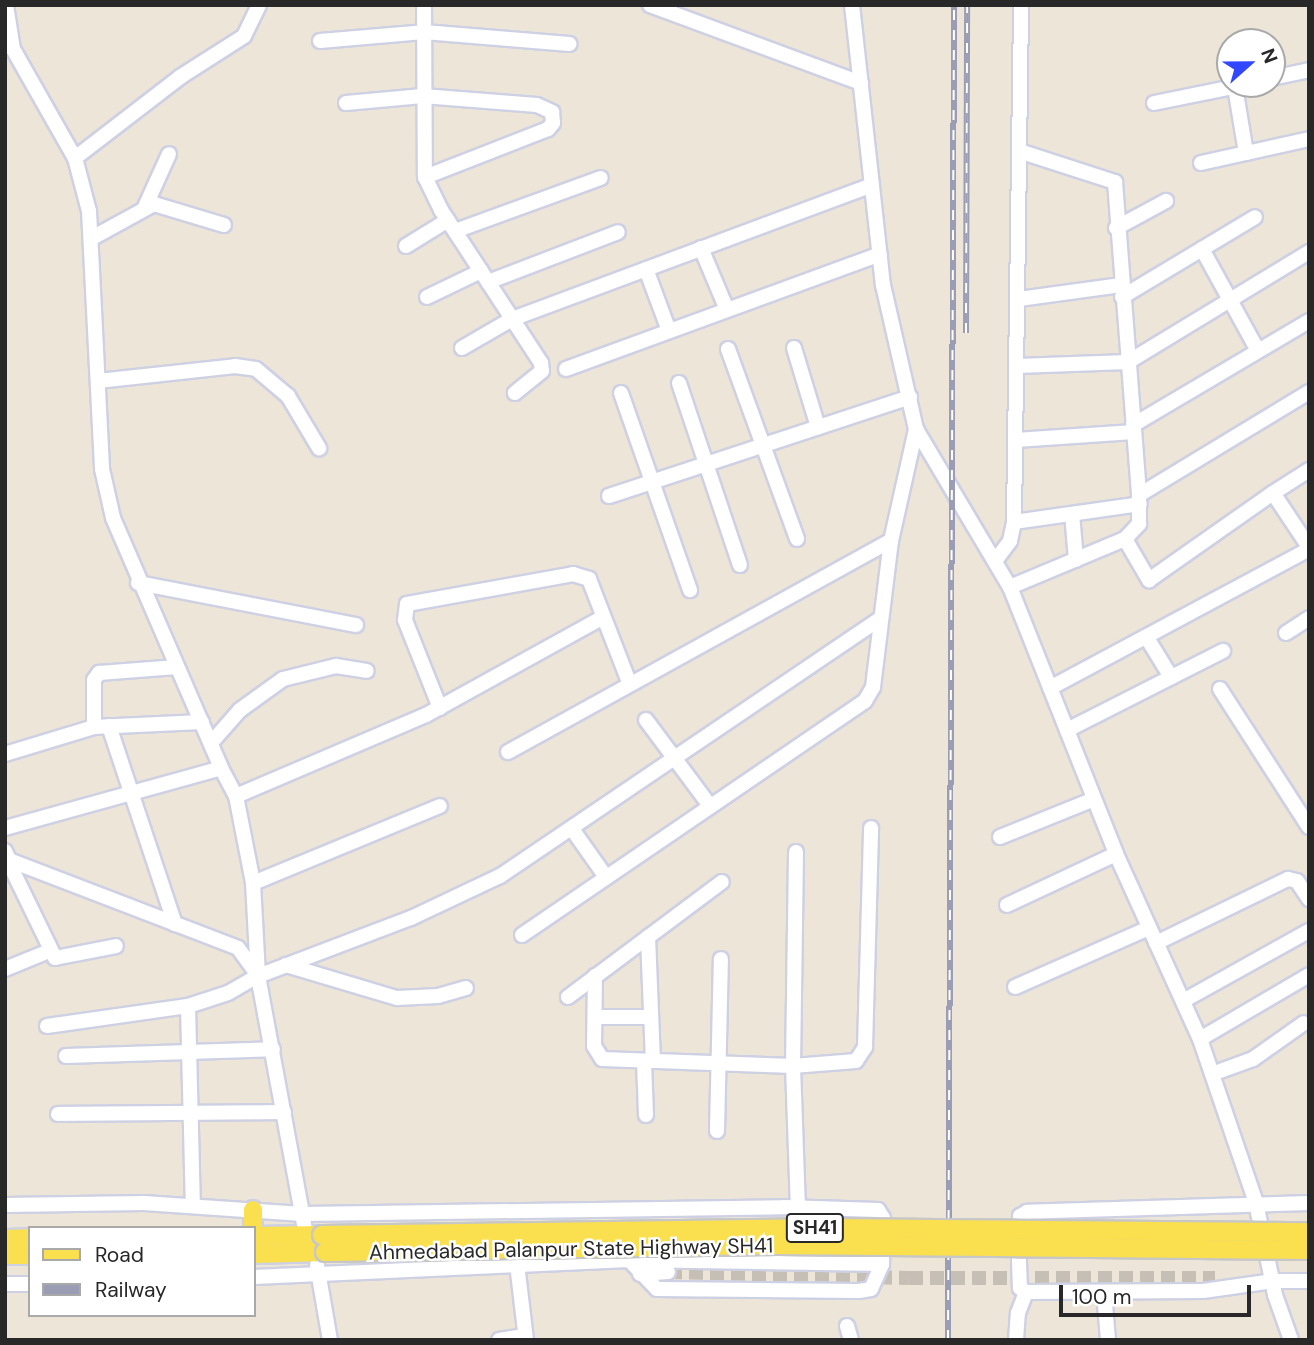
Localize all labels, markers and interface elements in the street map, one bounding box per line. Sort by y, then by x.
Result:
north arrow [1216,28,1286,98]
text: N [1255,45,1283,67]
road number: SH41 [785,1212,845,1244]
legend [28,1226,256,1317]
street label: Ahmedabad Palanpur State Highway SH41 [369,1233,773,1265]
text: Road [95,1241,144,1269]
scale bar [1062,1272,1254,1316]
text: Railway [95,1276,167,1304]
text: 100 m [1072,1283,1132,1311]

